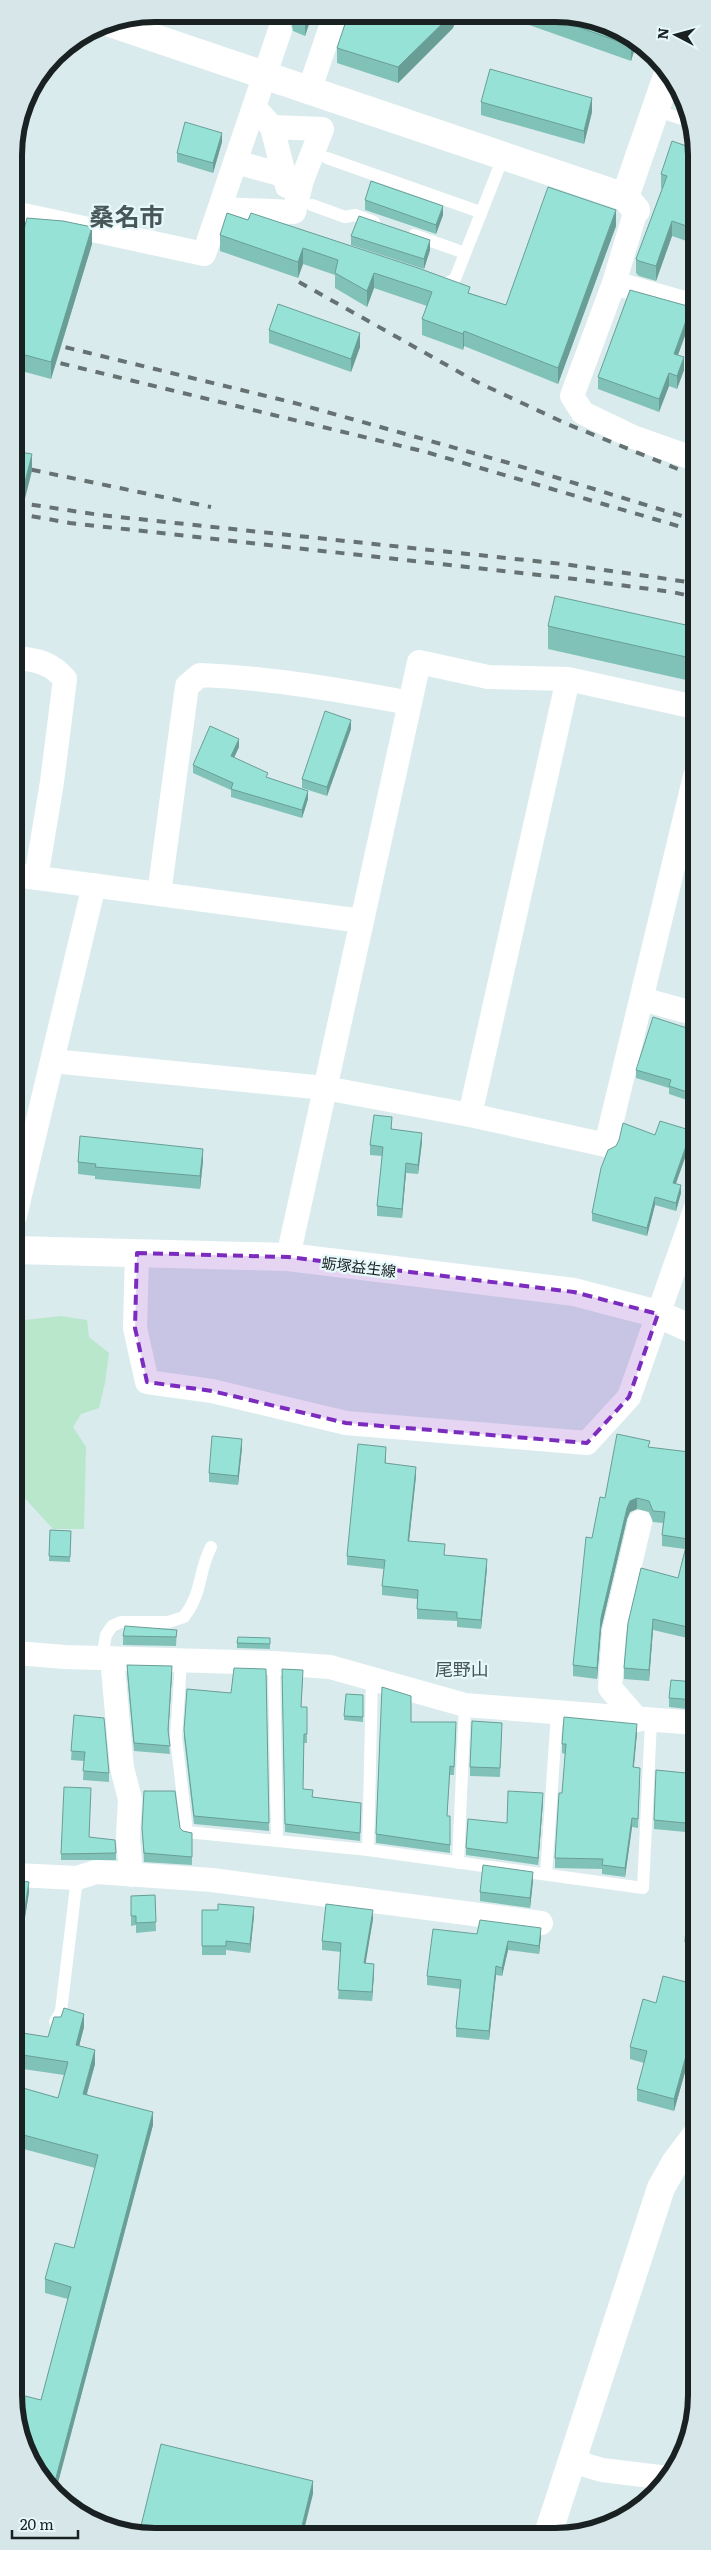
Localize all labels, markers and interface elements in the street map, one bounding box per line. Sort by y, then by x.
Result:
north arrow [651,10,701,60]
text: N [652,26,673,40]
district label: 桑名市 [89,197,165,234]
street label: 蛎塚益生線 [320,1250,398,1282]
district label: 尾野山 [435,1655,489,1682]
scale bar [12,2508,79,2540]
text: 20 m [20,2512,54,2535]

